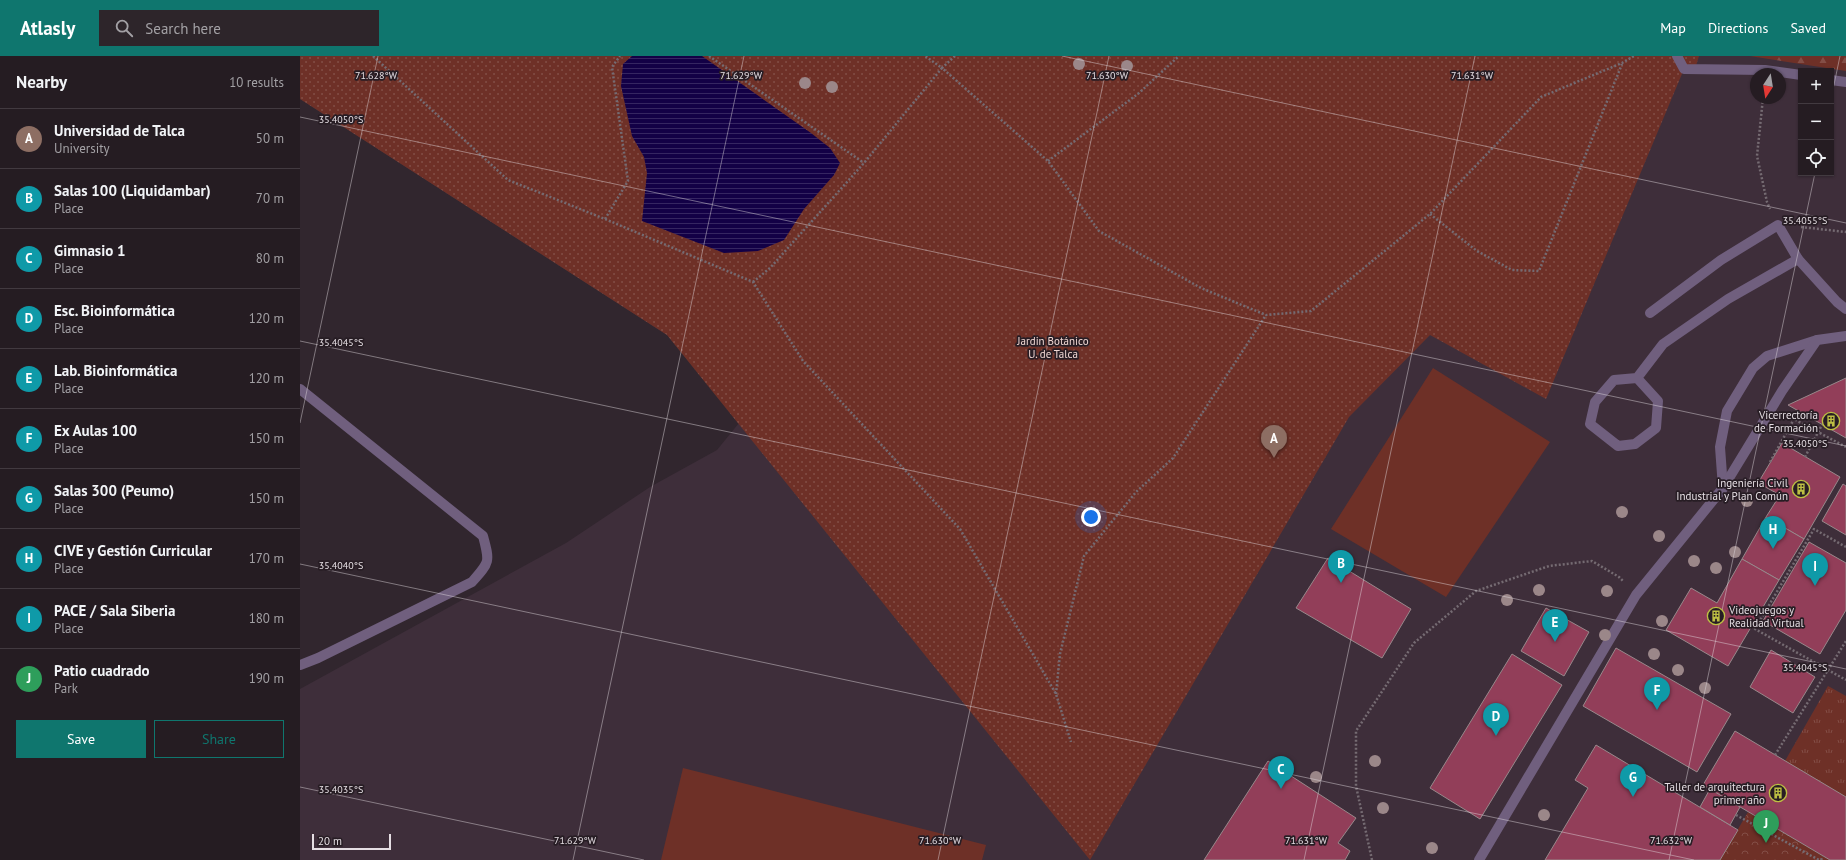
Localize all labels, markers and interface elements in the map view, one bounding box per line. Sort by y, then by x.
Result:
search box [99,10,379,46]
text: Atlasly [20,16,75,40]
icon: search [113,17,135,39]
text: Search here [145,19,221,38]
text: Map [1660,19,1686,37]
text: Directions [1708,19,1768,37]
text: Saved [1790,19,1826,37]
north arrow [1750,68,1786,104]
map controls [1798,68,1834,176]
button: + [1798,68,1834,104]
text: 71.628°W [355,69,398,82]
text: 71.629°W [720,69,763,82]
text: 71.630°W [1086,69,1129,82]
text: 71.631°W [1451,69,1494,82]
text: Nearby [16,71,67,93]
text: 10 results [229,74,284,91]
button: − [1798,104,1834,140]
text: 35.4050°S [319,113,363,126]
text: Universidad de Talca [54,121,185,140]
text: A [25,130,33,147]
text: 50 m [256,130,284,147]
text: University [54,140,110,157]
button: locate [1798,140,1834,176]
text: Salas 100 (Liquidambar) [54,181,211,200]
text: B [25,190,33,207]
text: 70 m [256,190,284,207]
text: Place [54,200,84,217]
text: 35.4055°S [1783,214,1827,227]
text: Gimnasio 1 [54,241,126,260]
text: C [25,250,33,267]
text: 80 m [256,250,284,267]
text: Place [54,260,84,277]
text: Esc. Bioinformática [54,301,175,320]
text: D [25,310,33,327]
text: 120 m [249,310,284,327]
text: Place [54,320,84,337]
park label: Jardin Botánico U. de Talca [1016,334,1089,361]
text: 35.4045°S [319,336,363,349]
text: Lab. Bioinformática [54,361,177,380]
text: E [26,370,32,387]
text: 120 m [249,370,284,387]
text: Place [54,380,84,397]
place label: Vicerrectoría de Formación [1754,408,1818,435]
building icon: Vicerrectoría de Formación [1821,411,1841,431]
text: Ex Aulas 100 [54,421,137,440]
pin: A [1261,425,1287,458]
text: F [26,430,32,447]
text: 150 m [249,430,284,447]
text: 35.4050°S [1783,437,1827,450]
text: Place [54,440,84,457]
place label: Ingeniería Civil Industrial y Plan Común [1676,476,1789,503]
building icon: Ingeniería Civil Industrial y Plan Común [1791,479,1811,499]
text: Salas 300 (Peumo) [54,481,174,500]
text: G [25,490,33,507]
text: 150 m [249,490,284,507]
text: Place [54,500,84,517]
your location [1081,507,1101,527]
pin: H [1760,516,1786,549]
text: CIVE y Gestión Curricular [54,541,212,560]
text: H [25,550,33,567]
text: 170 m [249,550,284,567]
pin: B [1328,550,1354,583]
pin: I [1802,553,1828,586]
text: 35.4040°S [319,559,363,572]
text: Place [54,560,84,577]
text: PACE / Sala Siberia [54,601,175,620]
place label: Videojuegos y Realidad Virtual [1728,603,1804,630]
building icon: Videojuegos y Realidad Virtual [1706,606,1726,626]
pin: E [1542,609,1568,642]
text: I [27,610,31,627]
text: 180 m [249,610,284,627]
text: Place [54,620,84,637]
text: Patio cuadrado [54,661,150,680]
text: 35.4045°S [1783,661,1827,674]
text: J [27,670,31,687]
text: 190 m [249,670,284,687]
pin: F [1644,677,1670,710]
text: Park [54,680,78,697]
pin: D [1483,703,1509,736]
button: Save [16,720,146,758]
button: Share [154,720,284,758]
pin: C [1268,756,1294,789]
pin: G [1620,764,1646,797]
place label: Taller de arquitectura primer año [1665,780,1765,807]
text: 35.4035°S [319,783,363,796]
building icon: Taller de arquitectura primer año [1768,783,1788,803]
pin: J [1753,810,1779,843]
scale bar [312,832,391,851]
text: 20 m [318,834,342,848]
text: 71.629°W [554,834,597,847]
text: 71.630°W [919,834,962,847]
text: 71.631°W [1285,834,1328,847]
text: 71.632°W [1650,834,1693,847]

